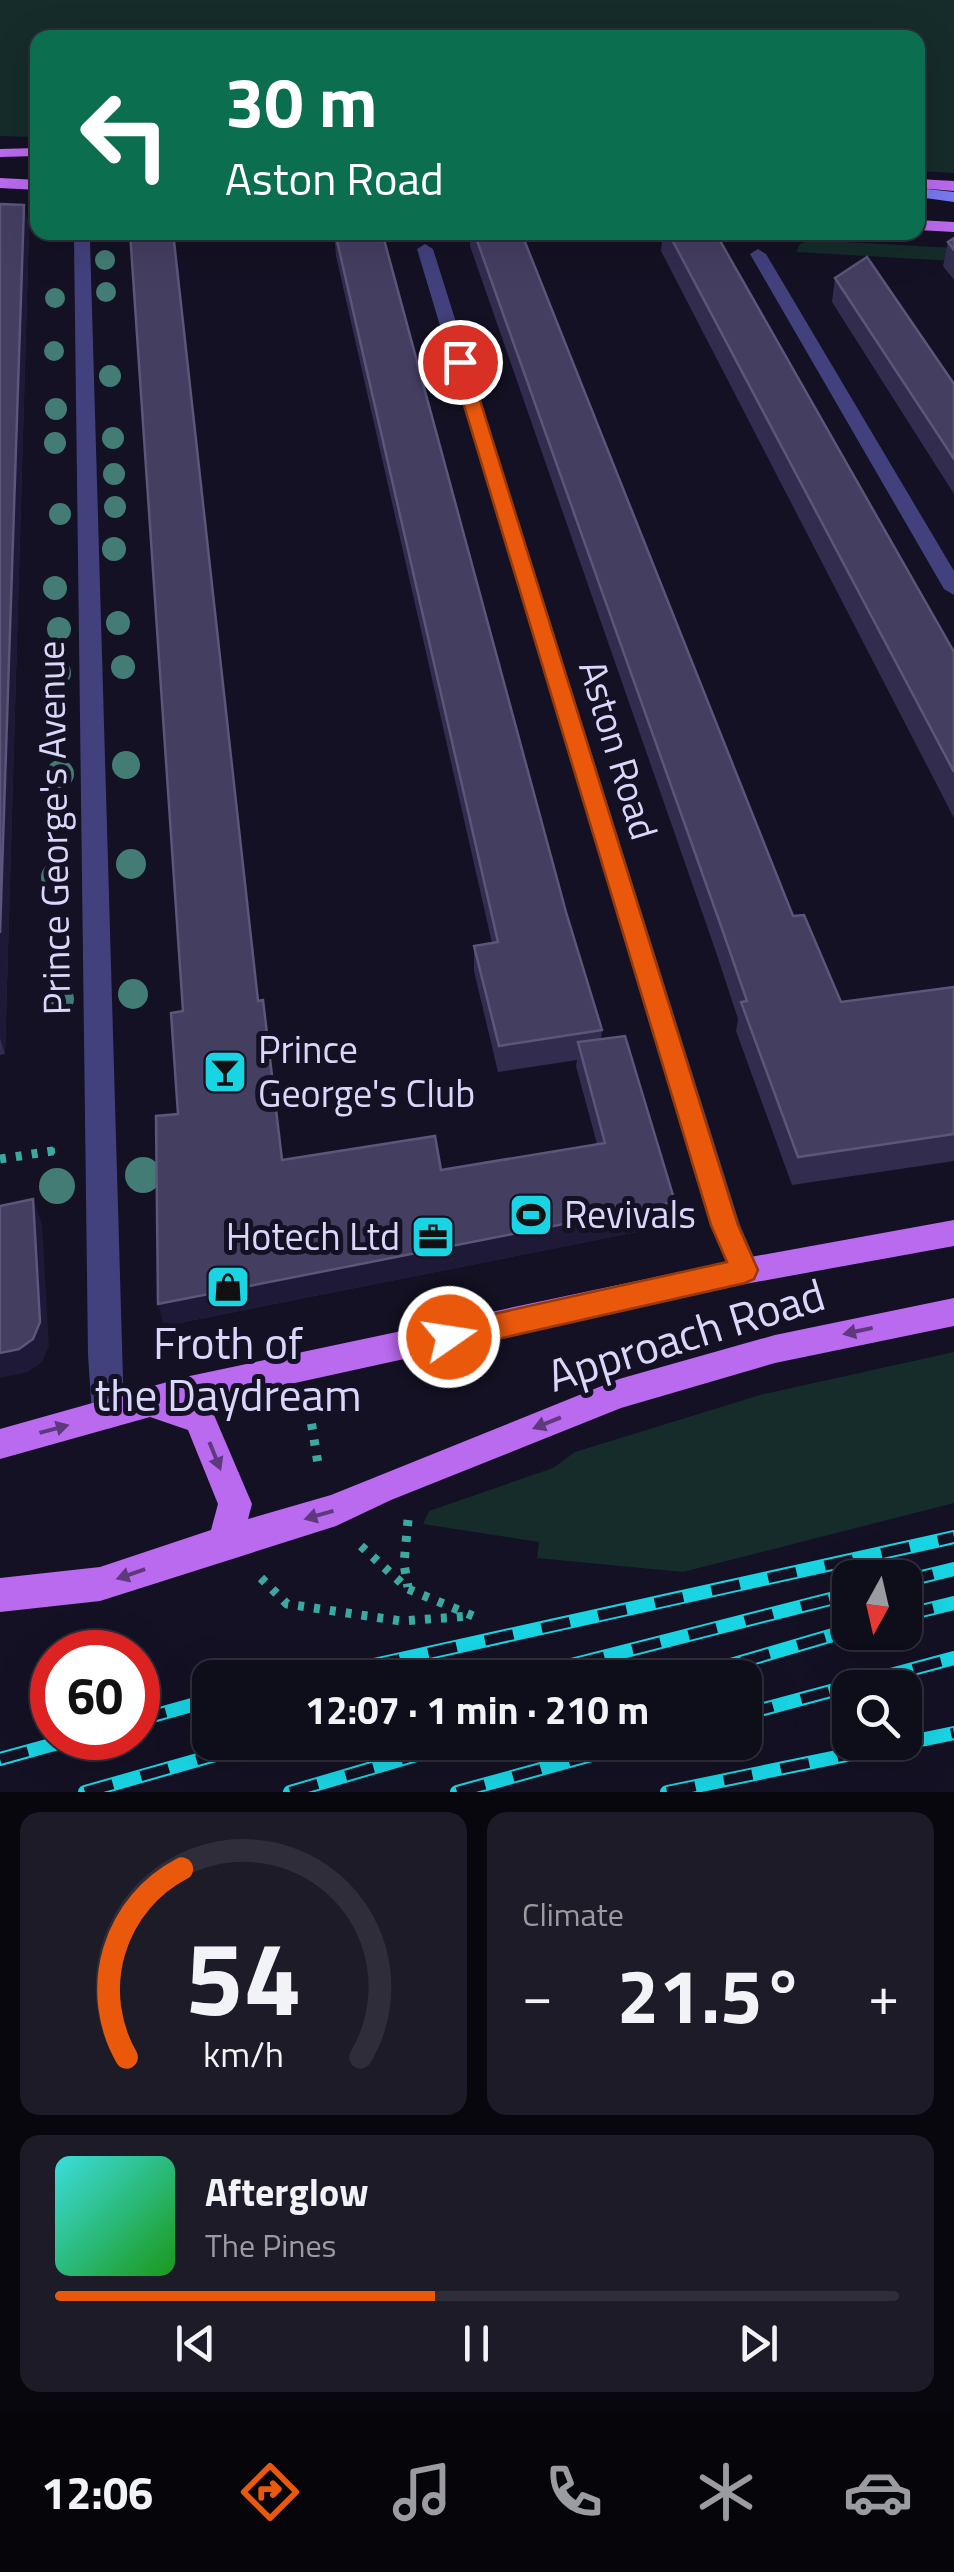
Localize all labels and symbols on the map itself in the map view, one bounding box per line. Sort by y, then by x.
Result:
pin [418,320,503,405]
street label: Prince George's Avenue [21,640,85,1016]
street label: Aston Road [564,653,674,847]
place label: Prince George's Club [258,1020,475,1122]
bar icon: Prince George's Club [202,1049,248,1095]
place label: Revivals [564,1185,696,1243]
sports icon: Revivals [508,1192,554,1238]
place label: Hotech Ltd [226,1207,400,1265]
office icon: Hotech Ltd [410,1214,456,1260]
street label: Approach Road [539,1260,833,1408]
shop icon: Froth of the Daydream [205,1264,251,1310]
position arrow [397,1285,501,1389]
place label: Froth of the Daydream [94,1308,362,1428]
one-way arrow [843,1324,874,1339]
one-way arrow [532,1415,562,1431]
one-way arrow [39,1421,70,1436]
one-way arrow [208,1441,224,1471]
one-way arrow [303,1508,334,1524]
north arrow [832,1560,922,1650]
one-way arrow [116,1567,146,1582]
speed limit sign: 60 [30,1630,160,1760]

